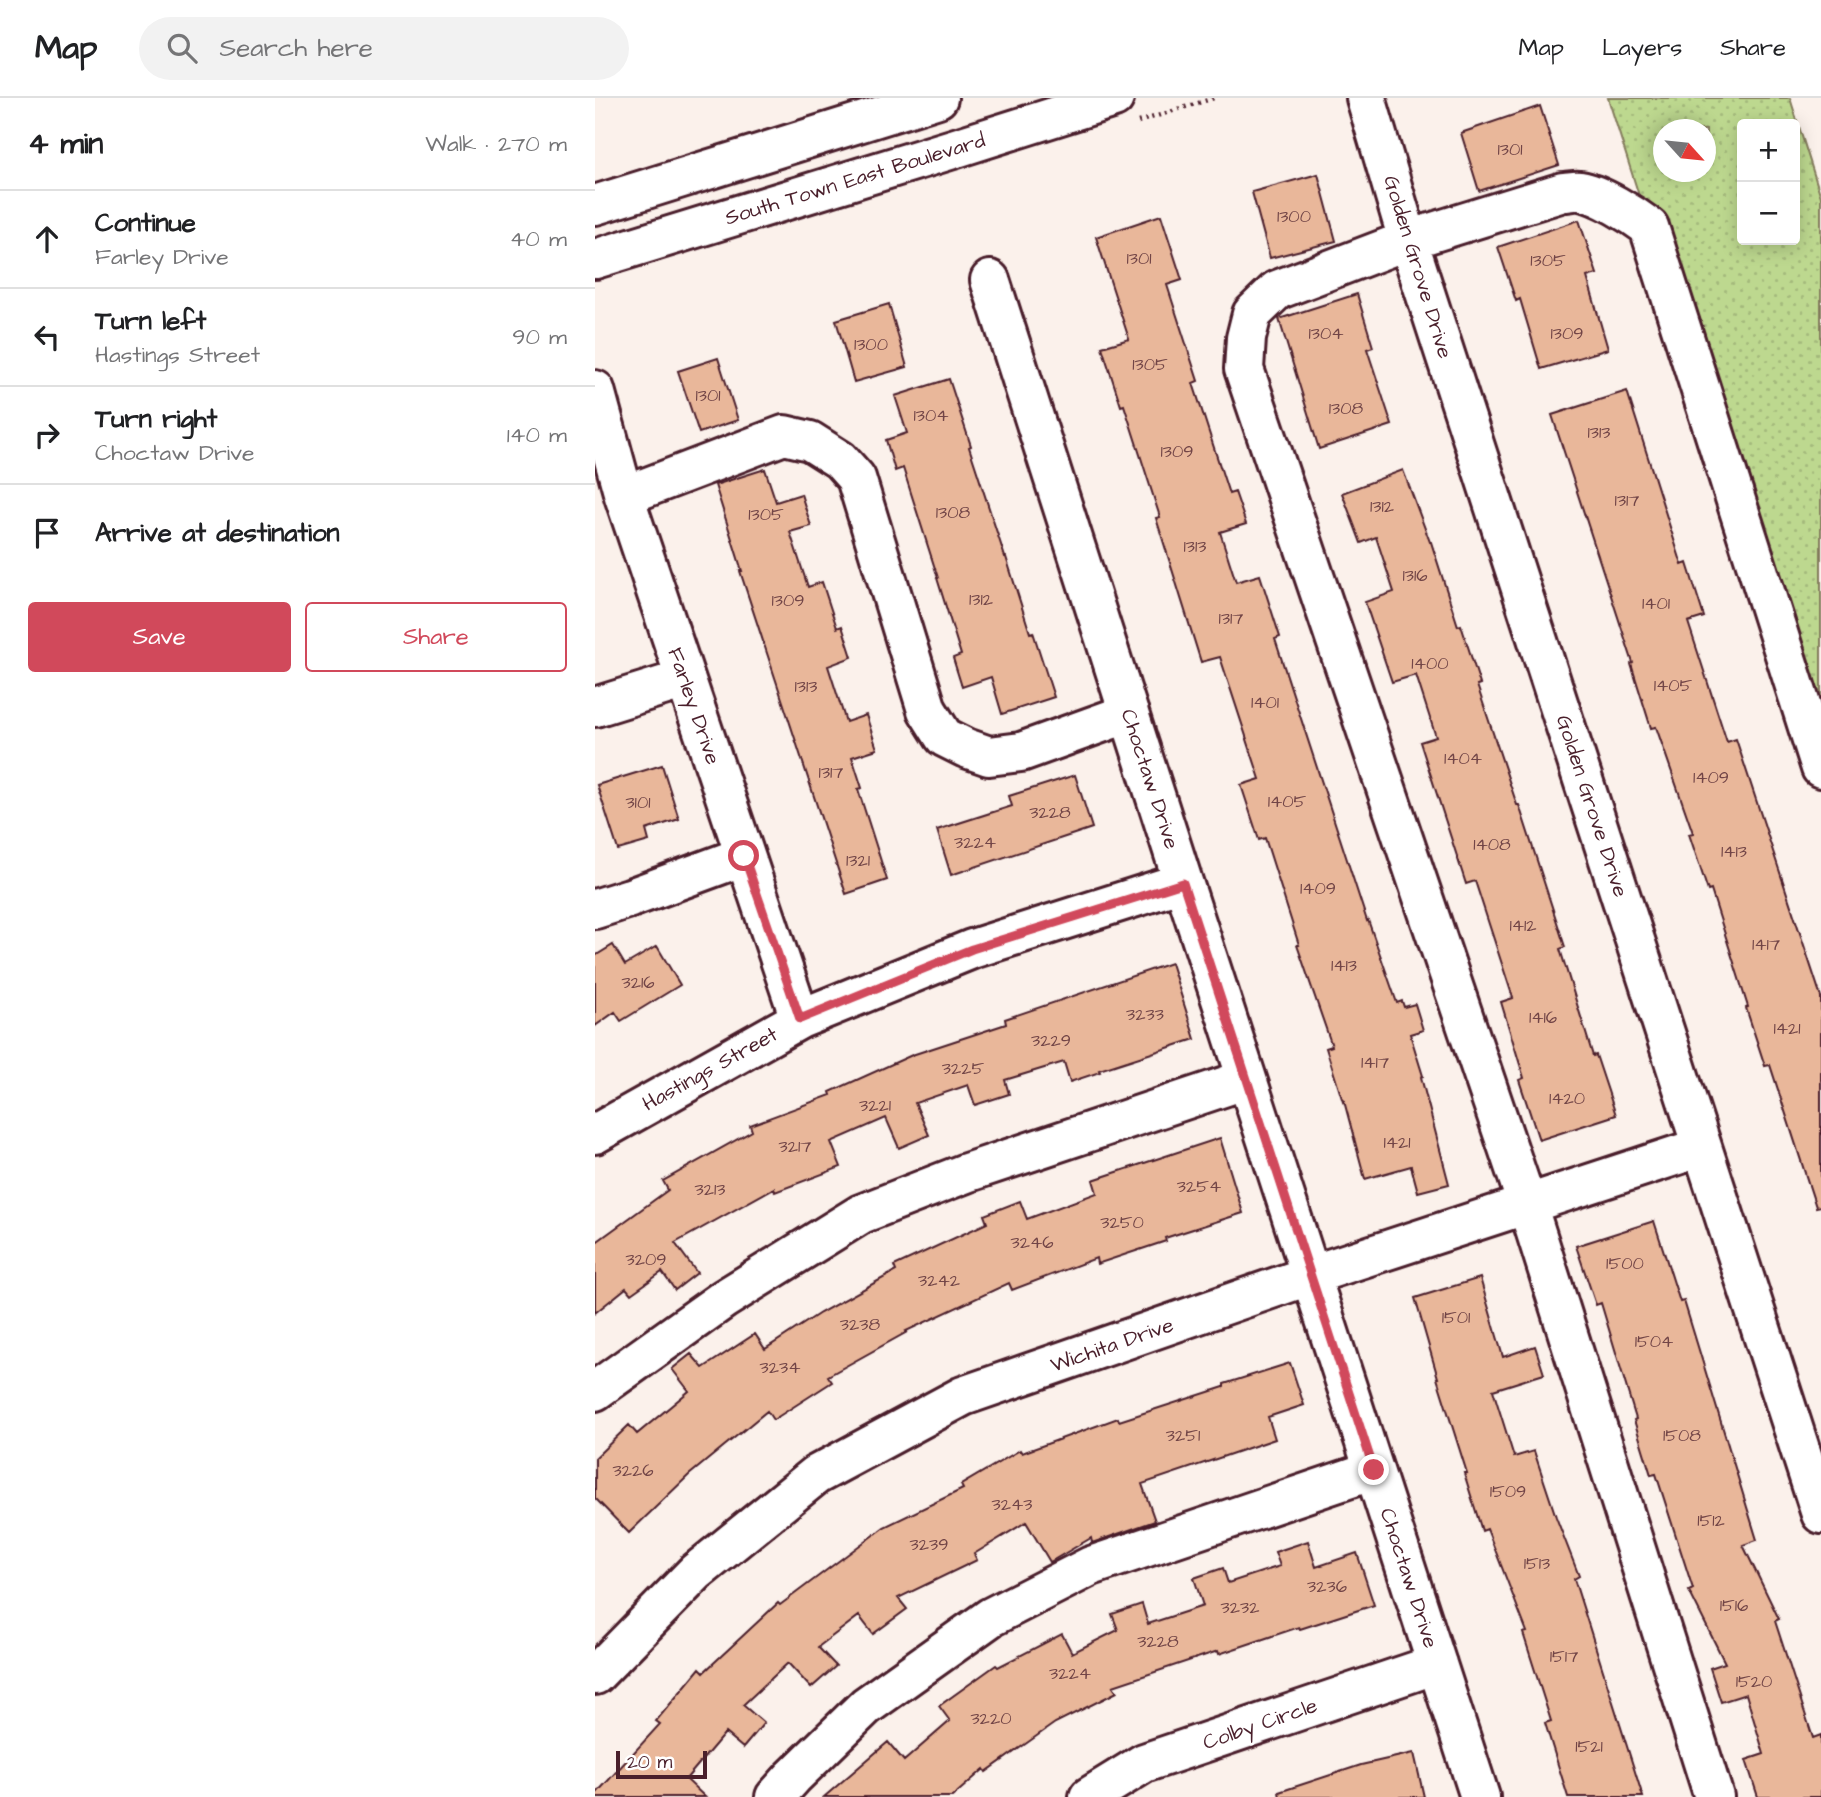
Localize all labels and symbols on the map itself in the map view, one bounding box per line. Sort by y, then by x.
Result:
north arrow [1653,119,1716,182]
street label: South Town East Boulevard [721,126,989,232]
house number: 1301 [1497,137,1523,162]
street label: Golden Grove Drive [1376,172,1460,362]
house number: 1300 [1277,204,1311,229]
house number: 1301 [1126,246,1152,271]
house number: 1305 [1530,248,1566,273]
house number: 1304 [1308,321,1344,346]
house number: 1309 [1550,321,1584,346]
house number: 1300 [854,332,888,357]
house number: 1305 [1132,352,1168,377]
house number: 1301 [695,383,721,408]
house number: 1308 [1329,396,1364,421]
house number: 1304 [913,403,949,428]
house number: 1313 [1588,420,1610,445]
house number: 1309 [1160,439,1194,464]
house number: 1317 [1615,488,1639,513]
house number: 1312 [1370,494,1395,519]
house number: 1308 [936,500,971,525]
house number: 1305 [748,502,784,527]
house number: 1313 [1184,534,1206,559]
house number: 1316 [1402,563,1428,588]
house number: 1312 [969,587,994,612]
house number: 1309 [771,588,805,613]
house number: 1401 [1642,591,1670,616]
house number: 1317 [1219,606,1243,631]
street label: Farley Drive [659,644,728,769]
house number: 1400 [1411,651,1449,676]
house number: 1405 [1654,673,1693,698]
house number: 1313 [795,674,817,699]
house number: 1401 [1251,690,1279,715]
street label: Choctaw Drive [1114,705,1186,853]
street label: Golden Grove Drive [1549,711,1635,901]
house number: 1404 [1444,746,1482,771]
house number: 1317 [819,760,843,785]
house number: 1409 [1693,765,1729,790]
house number: 1405 [1268,789,1307,814]
house number: 3101 [625,790,651,815]
house number: 3228 [1029,800,1071,825]
house number: 3224 [954,830,996,855]
house number: 1408 [1473,832,1511,857]
house number: 1413 [1721,839,1747,864]
route start [728,840,759,871]
house number: 1321 [846,848,870,873]
house number: 1409 [1300,876,1336,901]
house number: 1412 [1509,913,1537,938]
house number: 1417 [1752,932,1780,957]
house number: 1413 [1331,953,1357,978]
house number: 3216 [621,970,655,995]
house number: 3233 [1126,1002,1164,1027]
house number: 1416 [1529,1005,1557,1030]
house number: 1421 [1773,1016,1801,1041]
street label: Hastings Street [637,1020,784,1120]
house number: 3229 [1031,1028,1071,1053]
house number: 1417 [1361,1050,1389,1075]
house number: 3225 [942,1056,985,1081]
house number: 1420 [1549,1086,1585,1111]
house number: 3221 [859,1093,891,1118]
house number: 1421 [1383,1130,1411,1155]
house number: 3217 [779,1134,811,1159]
house number: 3254 [1177,1174,1221,1199]
house number: 3213 [695,1177,725,1202]
house number: 3250 [1100,1210,1144,1235]
house number: 3246 [1011,1230,1054,1255]
house number: 3209 [625,1247,667,1272]
house number: 1500 [1606,1251,1644,1276]
house number: 3242 [918,1268,961,1293]
house number: 1501 [1442,1305,1470,1330]
street label: Wichita Drive [1047,1310,1177,1380]
house number: 3238 [840,1312,880,1337]
house number: 1504 [1635,1329,1673,1354]
house number: 3234 [760,1355,800,1380]
house number: 3251 [1166,1423,1200,1448]
house number: 1508 [1663,1423,1701,1448]
route end [1358,1454,1389,1485]
house number: 3226 [612,1458,654,1483]
house number: 1509 [1490,1479,1526,1504]
house number: 3243 [992,1492,1032,1517]
street label: Choctaw Drive [1373,1504,1445,1652]
house number: 1512 [1697,1508,1726,1533]
house number: 3239 [910,1532,948,1557]
house number: 1513 [1524,1551,1550,1576]
house number: 3236 [1307,1574,1347,1599]
house number: 1516 [1720,1593,1748,1618]
house number: 3232 [1221,1595,1260,1620]
house number: 3228 [1137,1629,1179,1654]
house number: 1517 [1550,1644,1578,1669]
house number: 3224 [1049,1661,1091,1686]
house number: 1520 [1736,1669,1772,1694]
street label: Colby Circle [1199,1691,1322,1759]
house number: 3220 [970,1706,1012,1731]
house number: 1521 [1575,1734,1603,1759]
scale bar [616,1748,707,1780]

